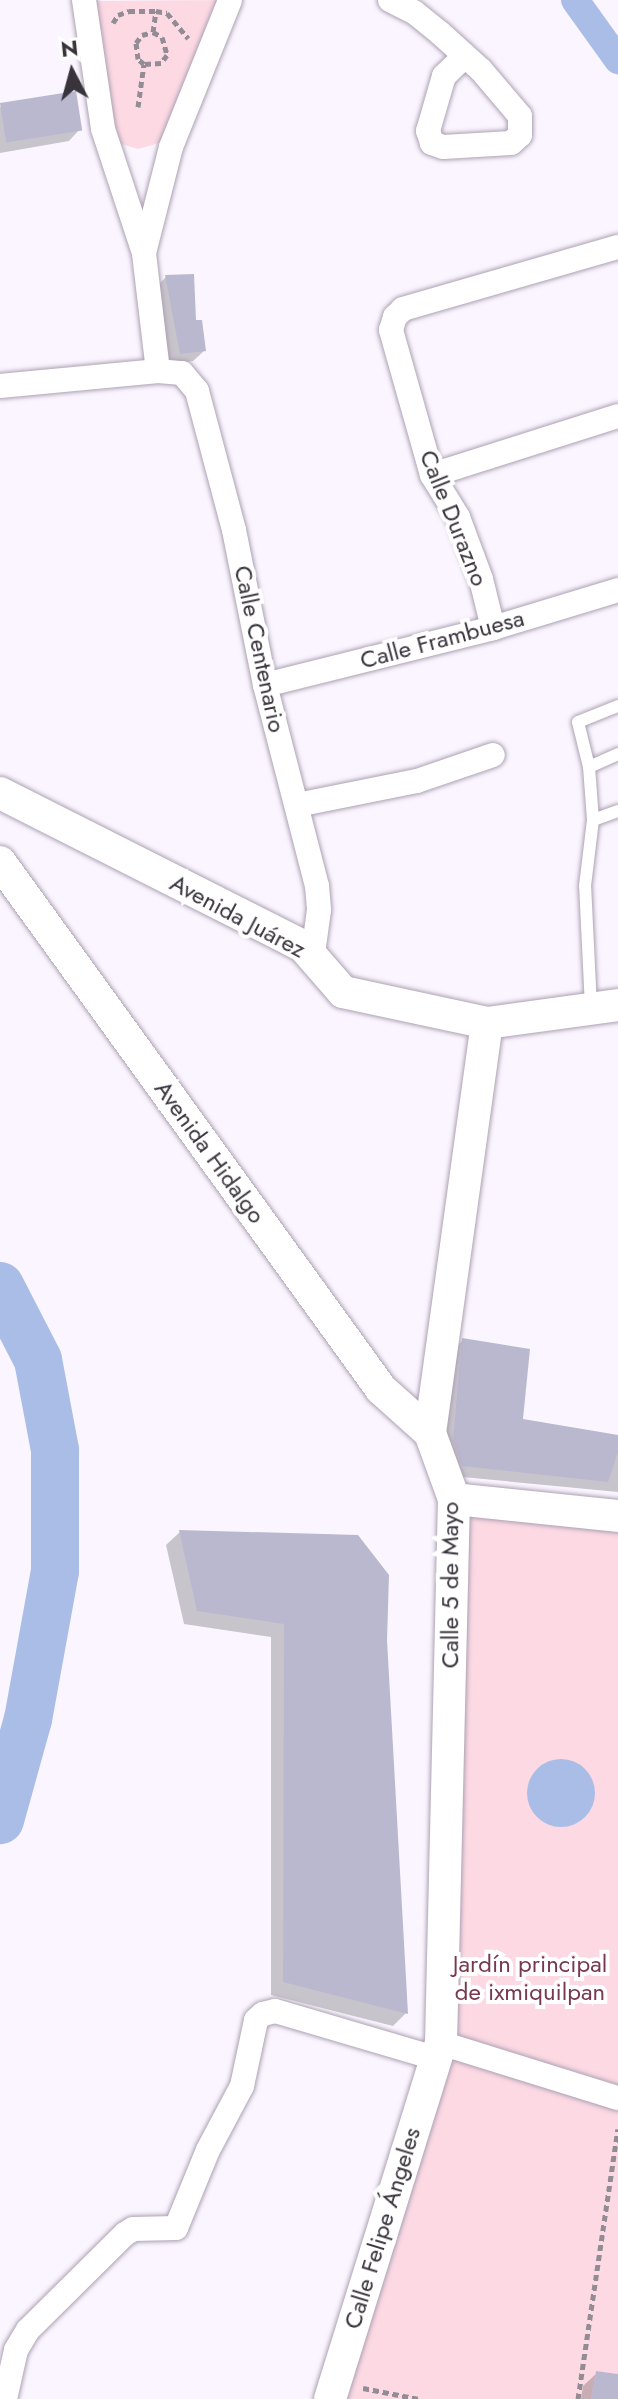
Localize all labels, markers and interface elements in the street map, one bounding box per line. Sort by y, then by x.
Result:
text: N [59,31,80,65]
north arrow [32,32,112,112]
street label: Calle Durazno [414,446,494,590]
street label: Calle Centenario [228,563,292,735]
street label: Calle Frambuesa [357,603,527,675]
street label: Avenida Juárez [165,868,311,964]
street label: Avenida Hidalgo [149,1075,271,1229]
street label: Calle 5 de Mayo [436,1502,464,1668]
park label: Jardín principal de ixmiquilpan [453,1950,607,2006]
street label: Calle Felipe Ángeles [338,2124,426,2332]

